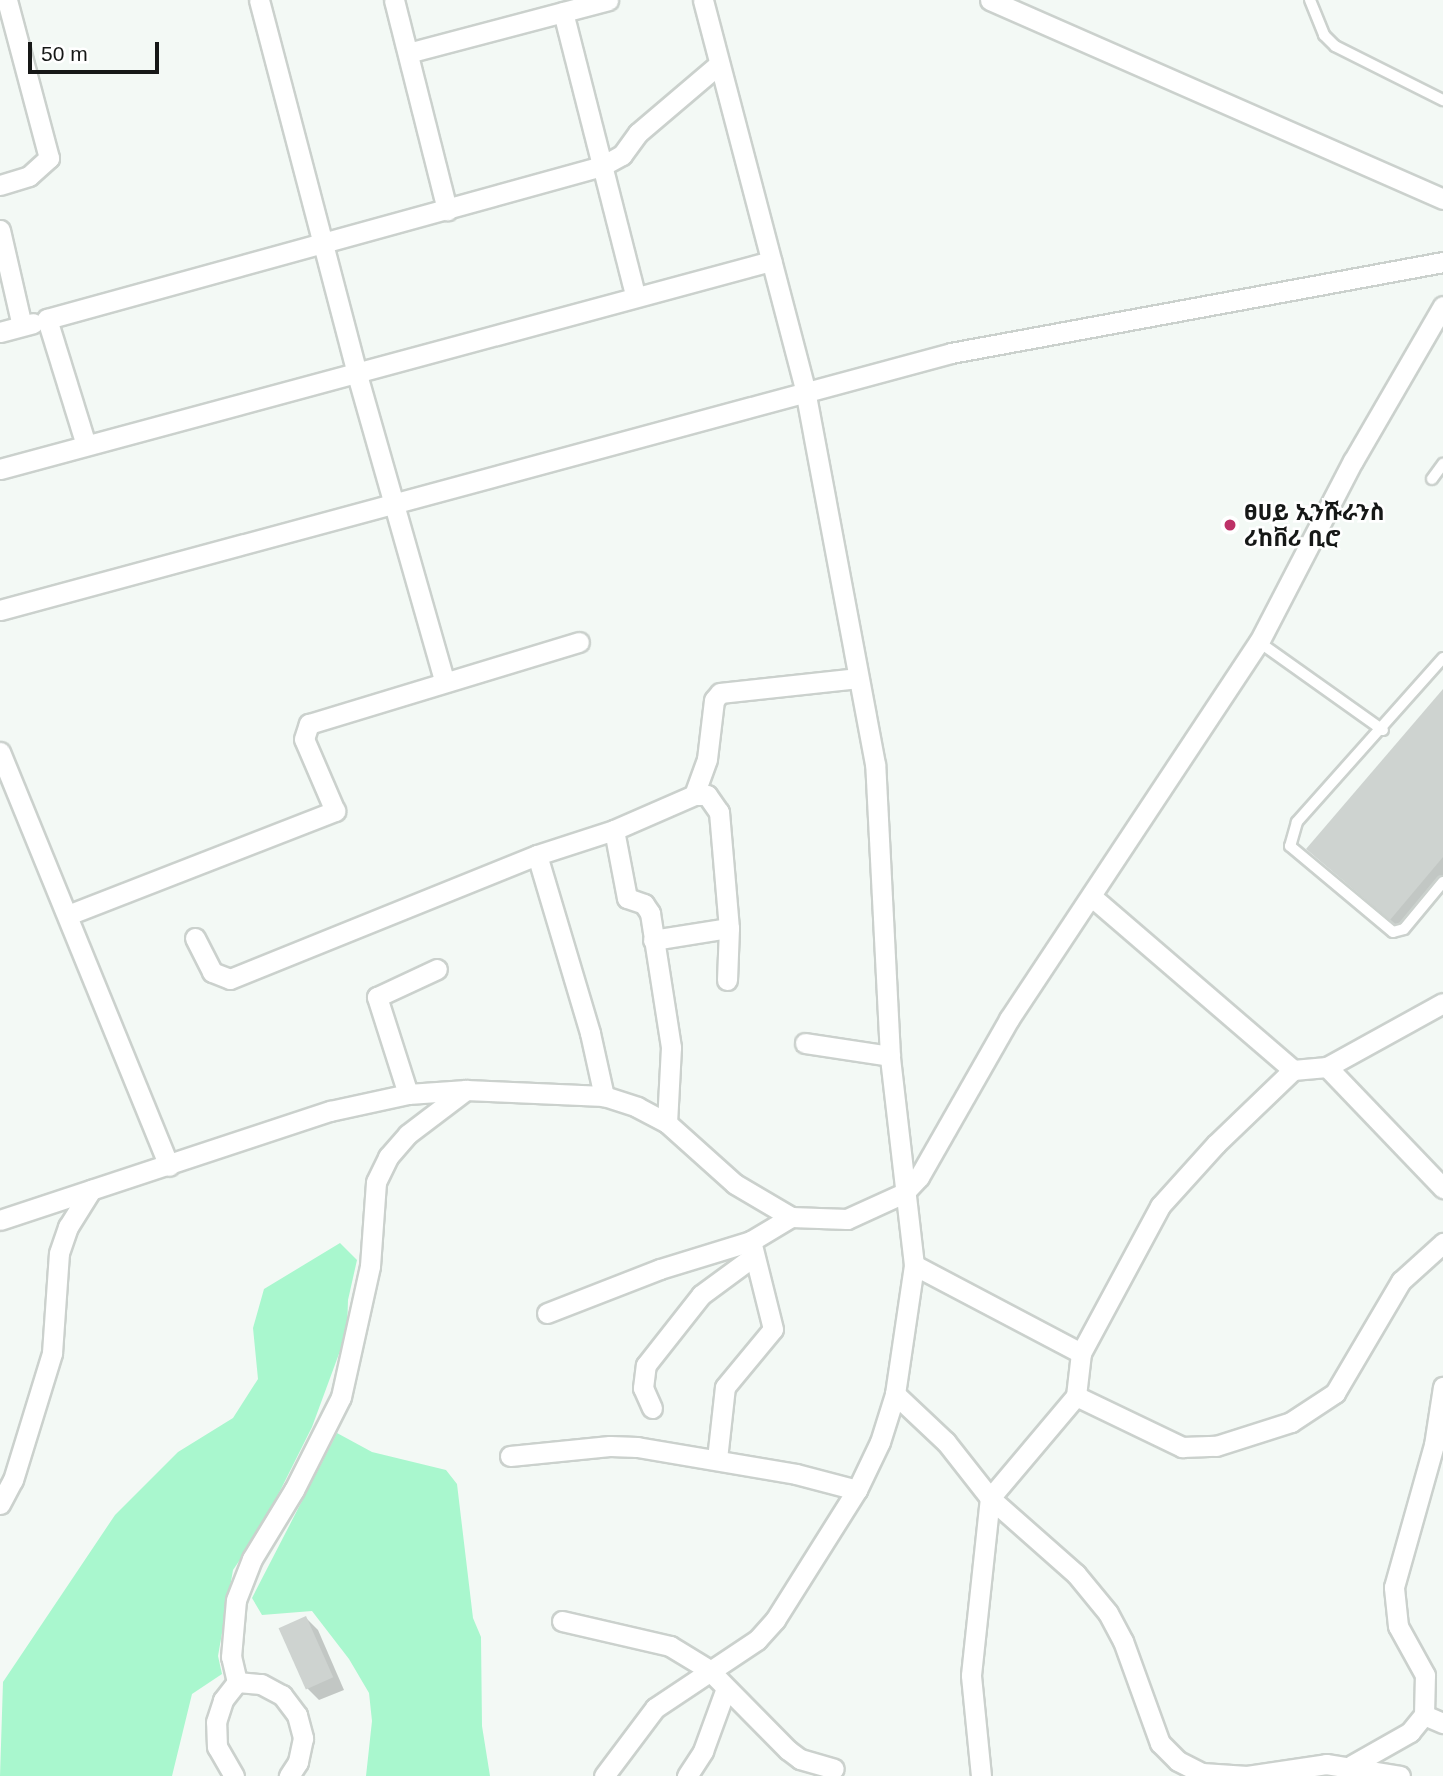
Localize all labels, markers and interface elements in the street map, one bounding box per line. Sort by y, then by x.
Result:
scale bar [32,28,163,72]
text: 50 m [41,42,88,65]
place label: ፀሀይ ኢንሹራንስ ሪከቨሪ ቢሮ [1244,498,1385,552]
marker: ፀሀይ ኢንሹራንስ ሪከቨሪ ቢሮ [1222,517,1238,533]

